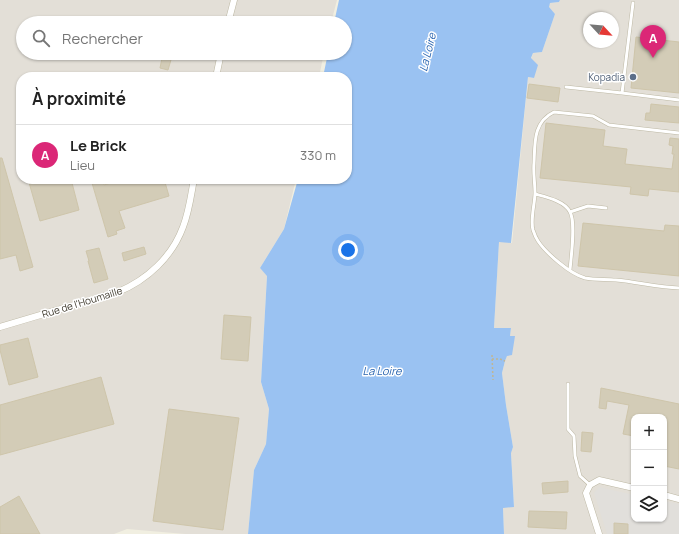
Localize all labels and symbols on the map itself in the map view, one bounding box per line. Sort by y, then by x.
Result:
north arrow [583,12,619,48]
pin: A [640,25,666,58]
water label: La Loire [415,31,439,73]
place label: Kopadia [588,70,625,84]
marker: Kopadia [628,72,638,82]
your location [338,240,358,260]
street label: Rue de l'Houmaille [40,283,124,321]
water label: La Loire [363,363,402,378]

